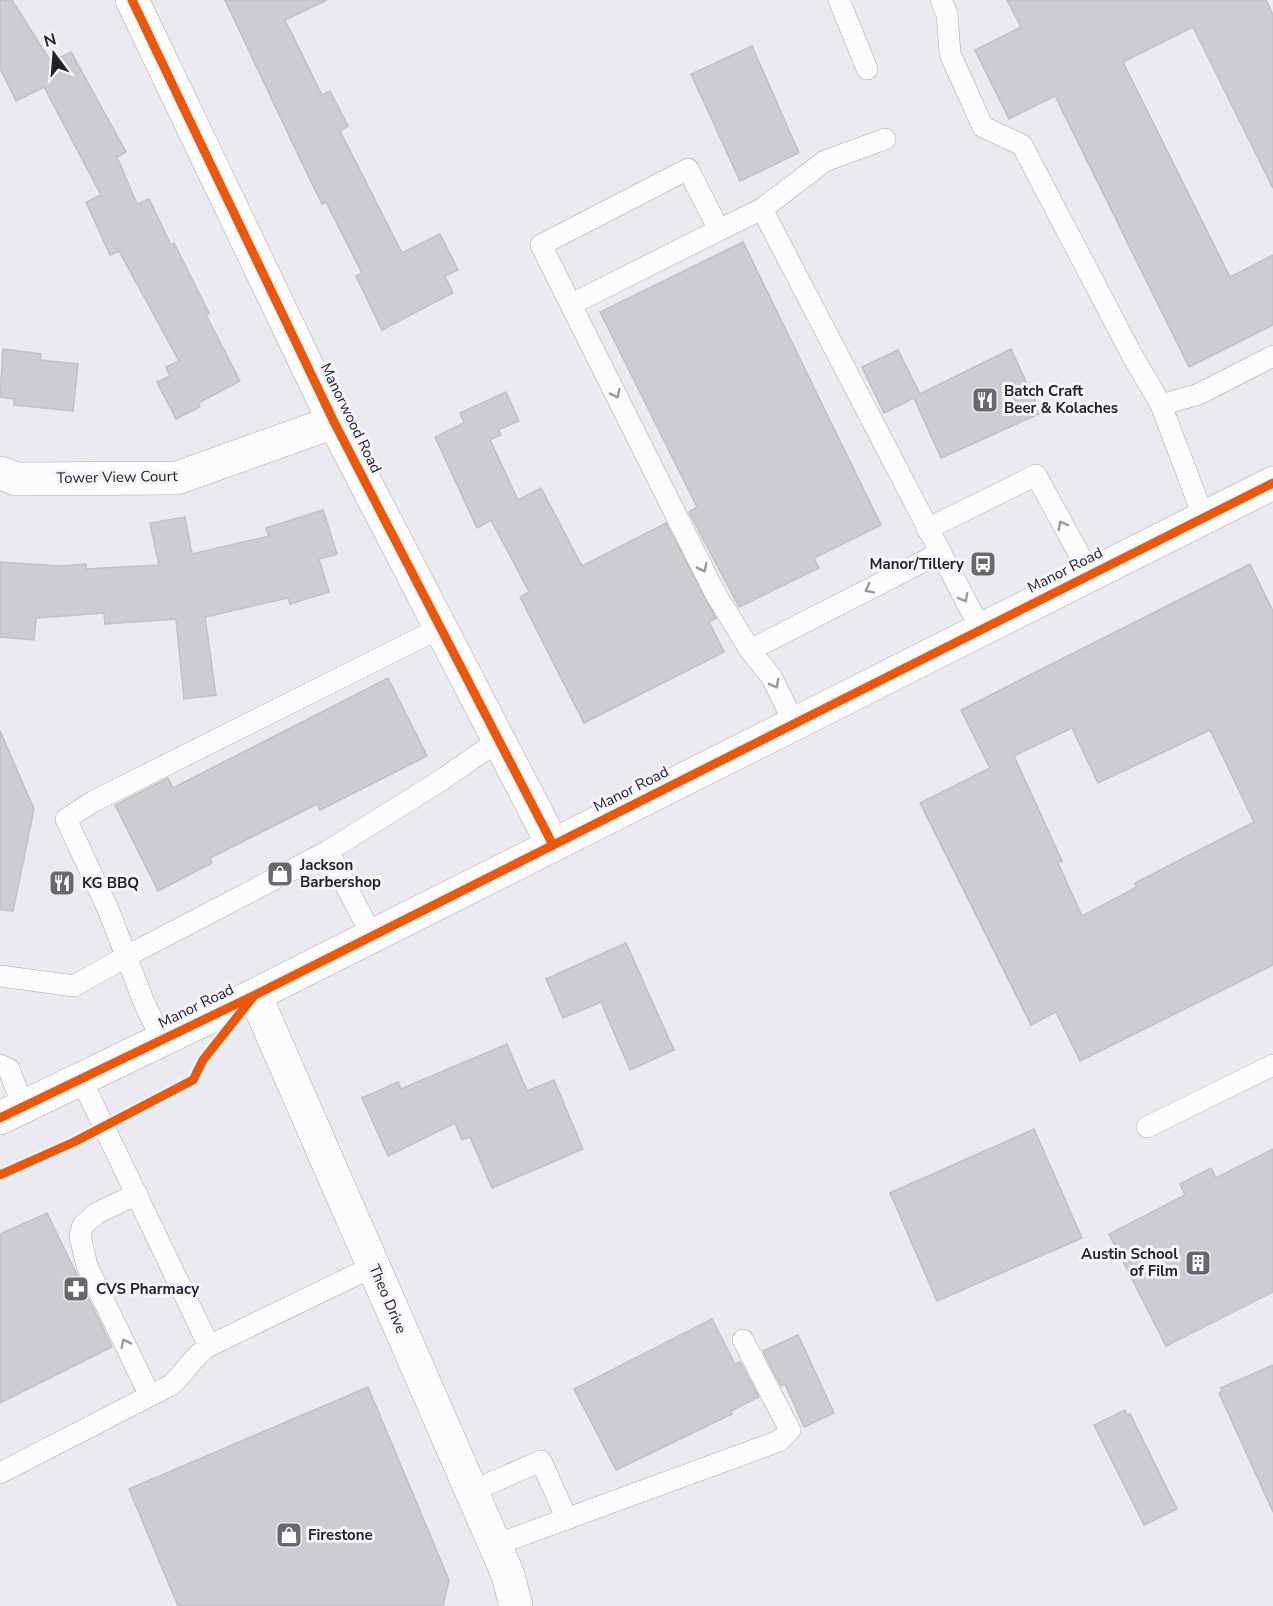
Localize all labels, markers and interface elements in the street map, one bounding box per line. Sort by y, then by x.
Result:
north arrow [24,24,84,84]
text: N [41,28,59,53]
street label: Manorwood Road [316,360,386,476]
place label: Batch Craft Beer & Kolaches [1004,381,1118,418]
restaurant icon: Batch Craft Beer & Kolaches [970,385,1000,415]
one-way arrow [609,387,620,398]
street label: Tower View Court [56,466,179,488]
one-way arrow [1058,521,1069,531]
street label: Manor Road [1024,543,1106,597]
bus stop icon: Manor/Tillery [968,549,998,579]
place label: Manor/Tillery [869,554,964,574]
one-way arrow [696,562,707,573]
one-way arrow [865,582,876,594]
one-way arrow [957,591,968,602]
one-way arrow [768,678,779,689]
street label: Manor Road [590,762,672,816]
place label: Jackson Barbershop [299,855,381,892]
shop icon: Jackson Barbershop [265,859,295,889]
restaurant icon: KG BBQ [47,868,77,898]
place label: KG BBQ [82,873,139,893]
street label: Manor Road [155,979,237,1033]
place label: Austin School of Film [1081,1244,1178,1281]
building icon: Austin School of Film [1183,1248,1213,1278]
street label: Theo Drive [364,1261,412,1337]
pharmacy icon: CVS Pharmacy [61,1274,91,1304]
place label: CVS Pharmacy [96,1279,199,1299]
one-way arrow [121,1339,132,1350]
shop icon: Firestone [274,1520,304,1550]
place label: Firestone [308,1525,373,1545]

